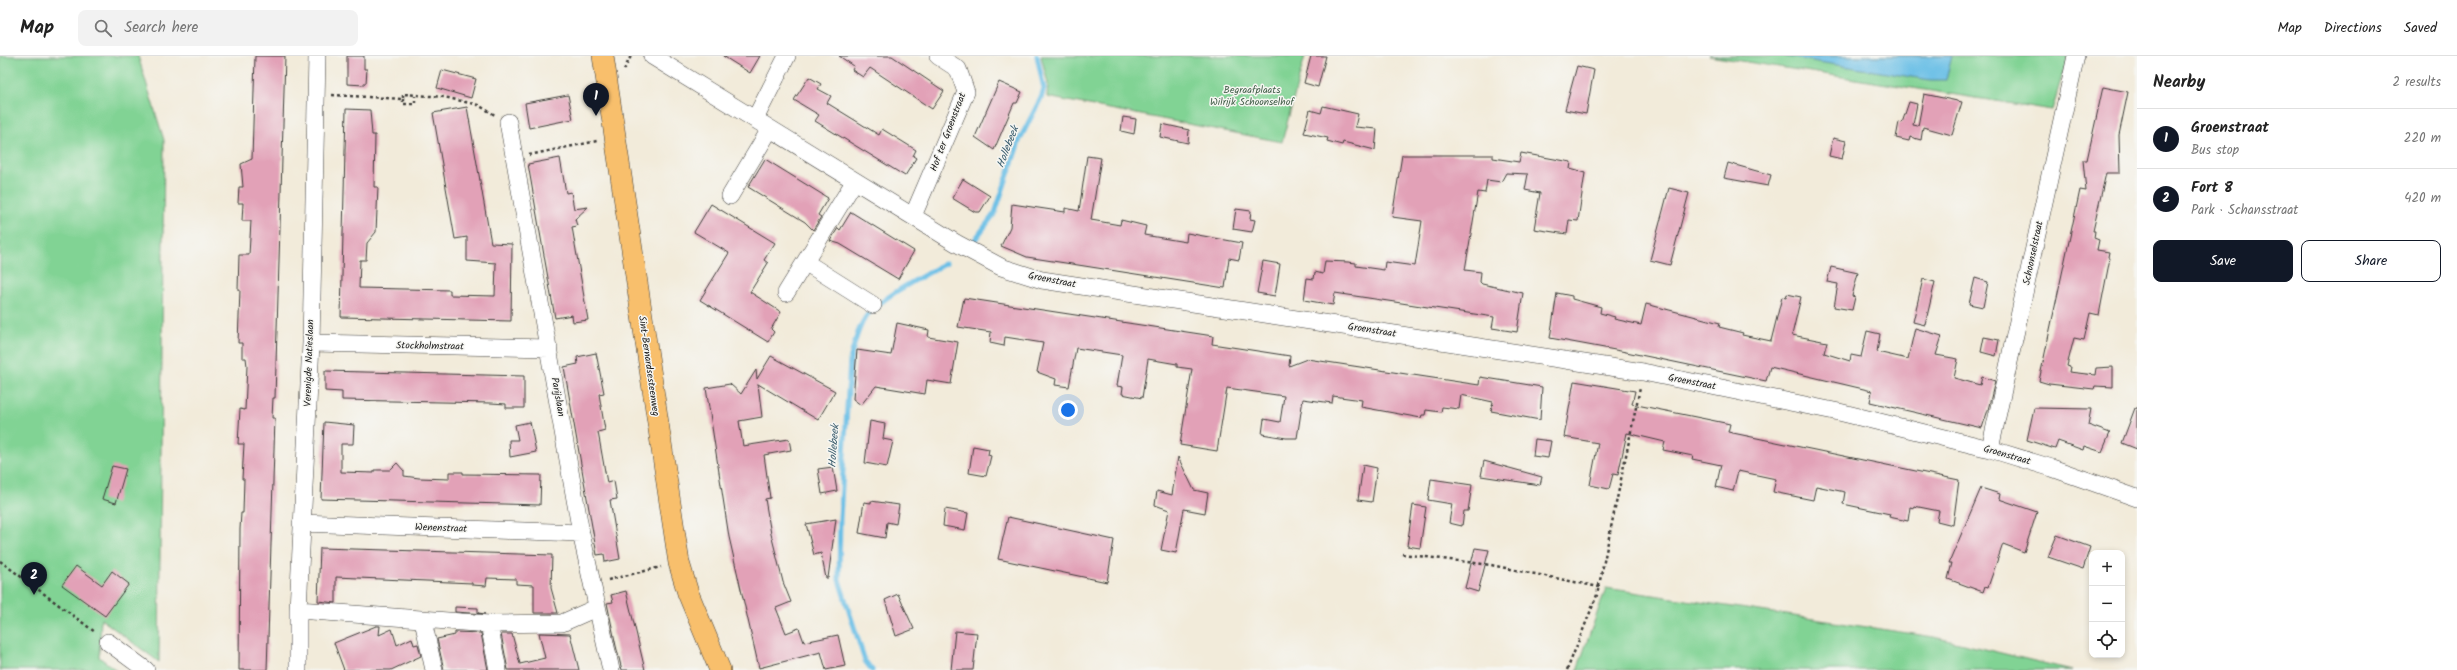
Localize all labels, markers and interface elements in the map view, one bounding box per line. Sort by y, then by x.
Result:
search box [78,10,358,46]
text: Map [20,13,54,43]
text: Search here [124,16,198,40]
icon: search [92,17,114,39]
text: Map [2277,17,2302,39]
text: Directions [2324,17,2382,39]
text: Saved [2404,17,2437,39]
text: Nearby [2153,69,2205,96]
text: 2 results [2393,72,2441,93]
park label: Begraafplaats Wilrijk Schoonselhof [1210,82,1295,110]
pin: 1 [583,83,609,116]
street label: Hof ter Groenstraat [926,90,970,174]
text: Groenstraat [2191,116,2269,140]
water label: Hollebeek [992,122,1025,171]
text: 1 [2164,128,2168,149]
text: 220 m [2404,128,2441,149]
text: Bus stop [2191,140,2239,161]
text: Fort 8 [2191,176,2233,200]
text: 2 [2162,188,2170,209]
text: 420 m [2404,188,2441,209]
text: Park · Schansstraat [2191,200,2298,221]
street label: Schoonselstraat [2018,219,2048,287]
button: Save [2153,240,2293,282]
button: Share [2301,240,2441,282]
street label: Groenstraat [1027,268,1077,293]
street label: Sint-Bernardsesteenweg [634,315,664,417]
street label: Groenstraat [1347,318,1397,342]
street label: Verenigde Natieslaan [299,319,319,407]
street label: Stockholmstraat [396,337,464,355]
street label: Groenstraat [1667,370,1717,395]
street label: Parijslaan [547,376,569,418]
your location [1058,400,1078,420]
water label: Hollebeek [824,422,845,468]
street label: Groenstraat [1981,441,2033,469]
street label: Wenenstraat [415,519,467,537]
map controls [2089,550,2125,658]
button: + [2089,550,2125,586]
pin: 2 [21,562,47,595]
button: − [2089,586,2125,622]
button: locate [2089,622,2125,658]

